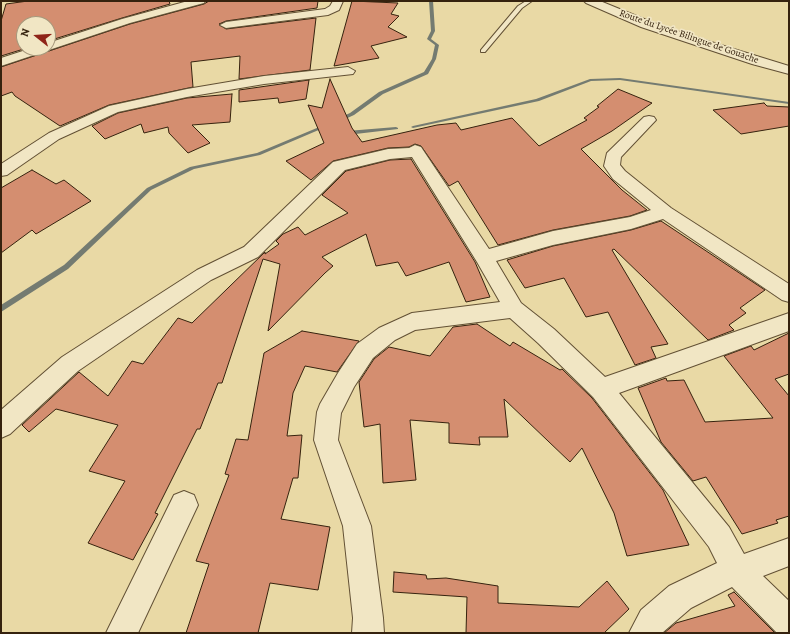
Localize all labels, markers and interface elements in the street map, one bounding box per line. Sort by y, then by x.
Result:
street label: Route du Lycée Bilingue de Gouache [618,7,760,67]
north arrow [16,16,56,56]
text: N [17,27,33,39]

